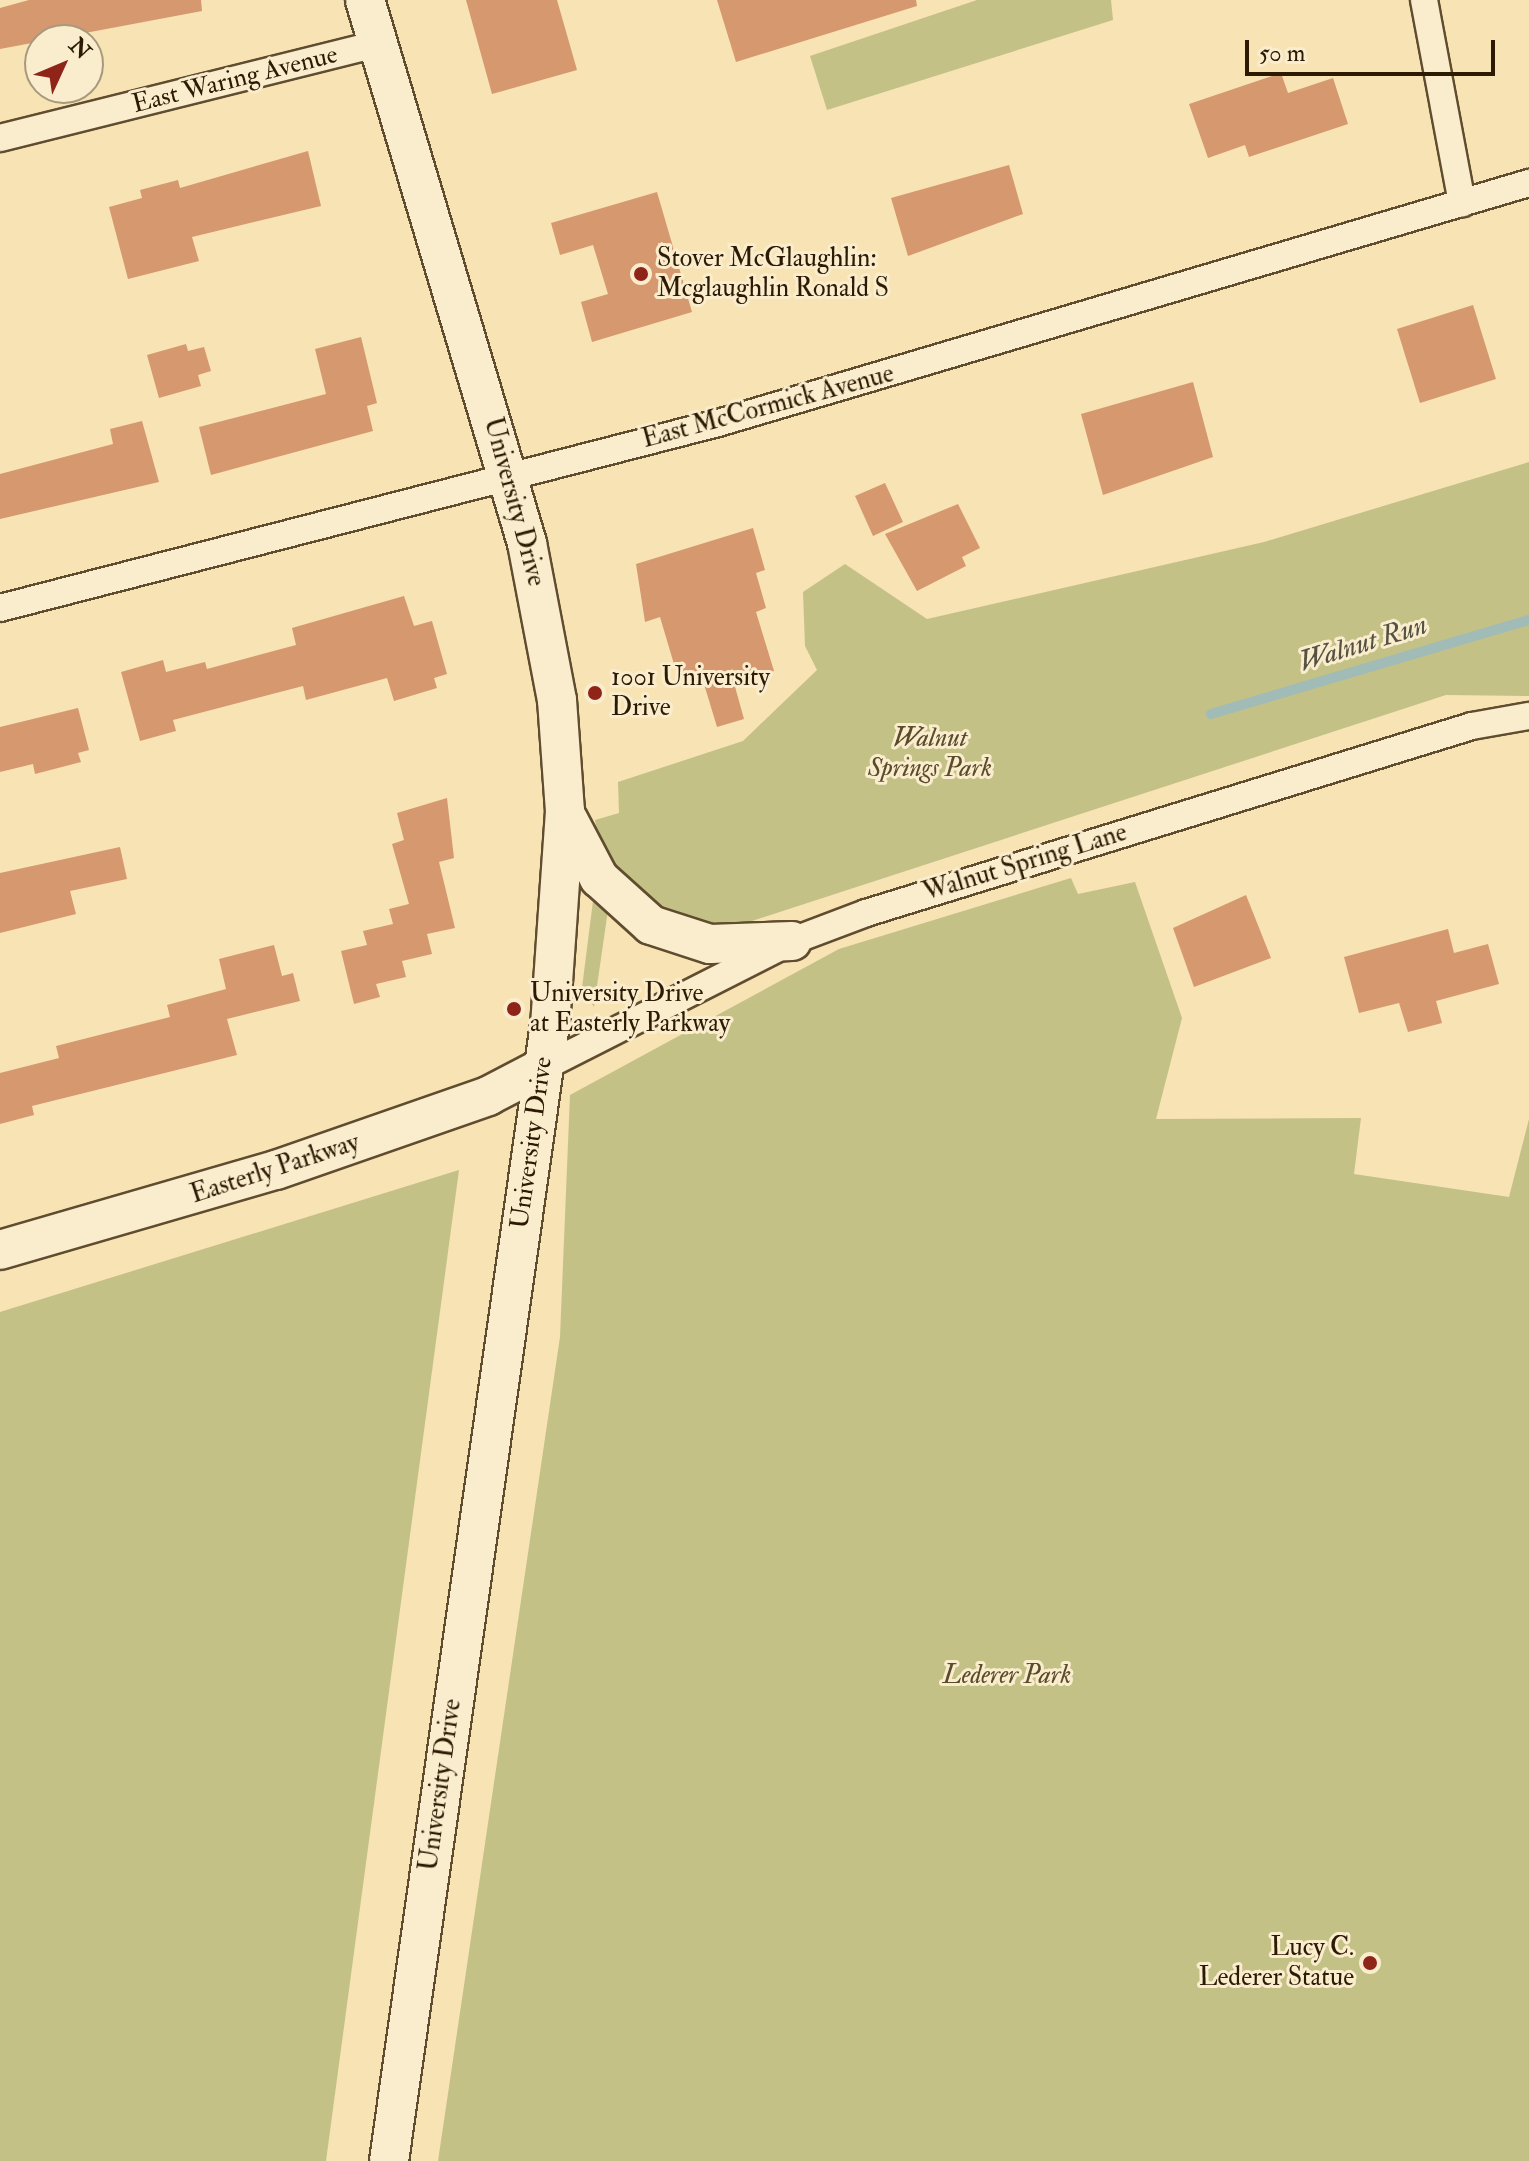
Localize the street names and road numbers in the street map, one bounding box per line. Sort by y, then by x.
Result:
street label: East Waring Avenue [129,39,341,121]
street label: East McCormick Avenue [639,358,897,456]
street label: University Drive [476,414,552,590]
street label: Walnut Spring Lane [919,817,1131,909]
street label: University Drive [504,1055,560,1231]
street label: Easterly Parkway [187,1127,363,1211]
street label: University Drive [413,1697,469,1873]

